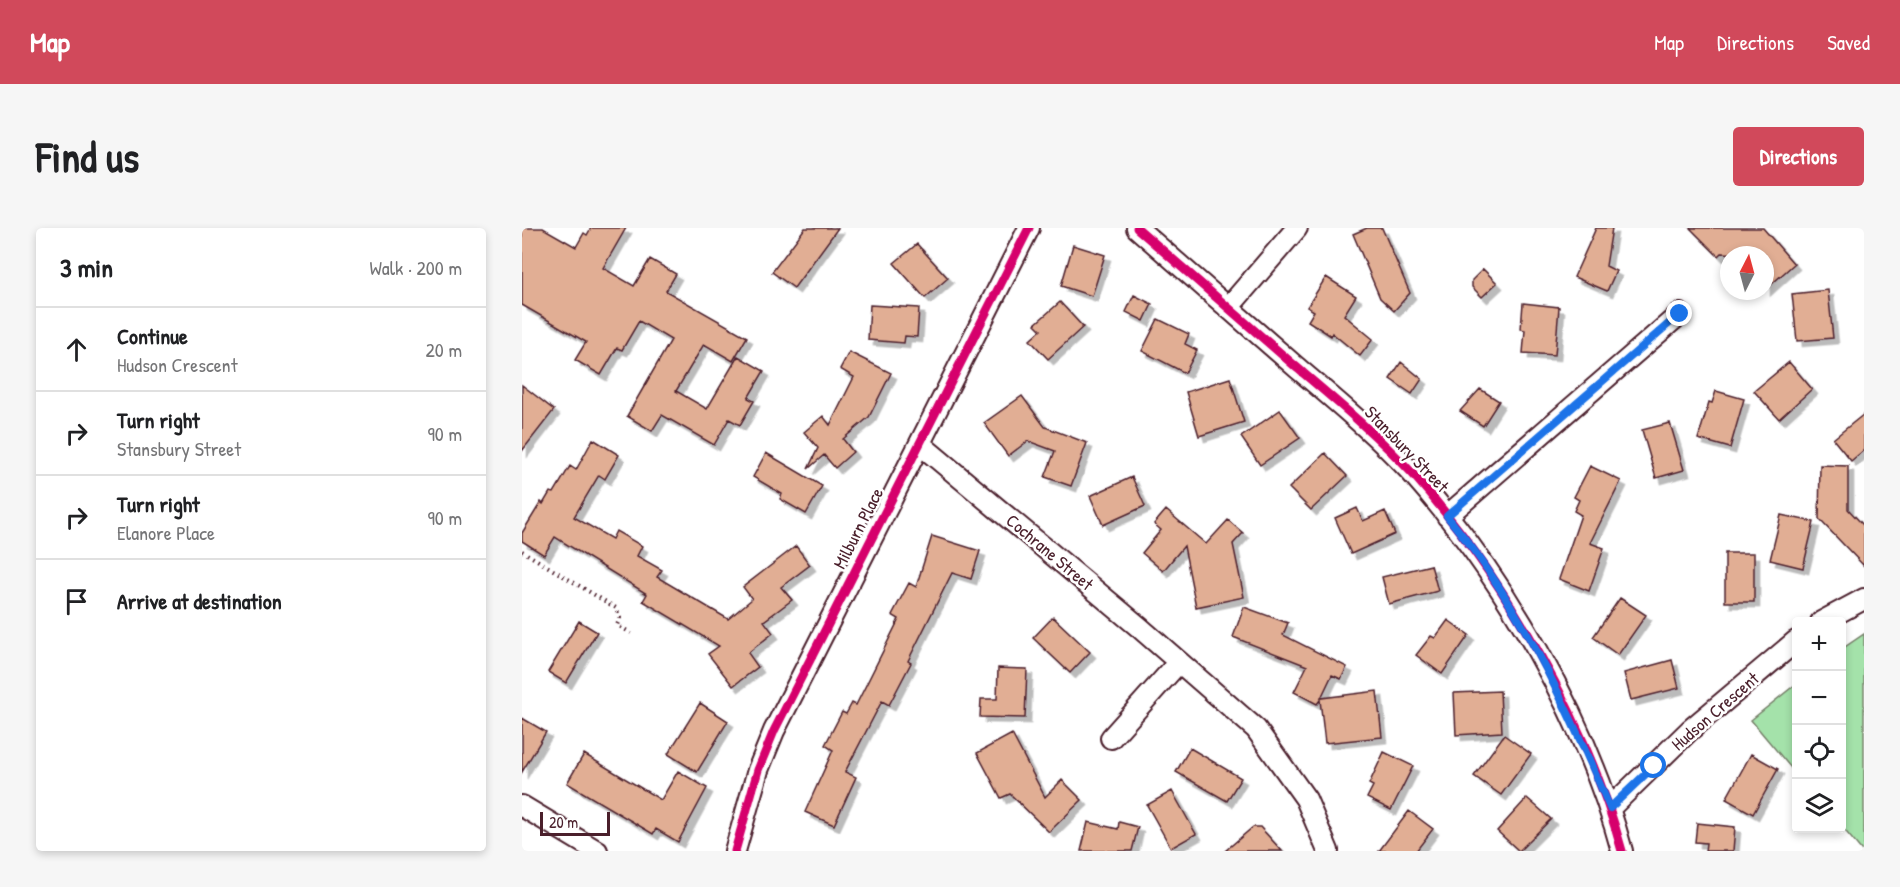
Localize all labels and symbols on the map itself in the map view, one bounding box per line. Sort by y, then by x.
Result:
north arrow [1720,246,1774,300]
route end [1666,300,1692,326]
street label: Stansbury Street [1359,400,1455,498]
street label: Milburn Place [827,483,889,573]
street label: Cochrane Street [1001,508,1100,596]
street label: Hudson Crescent [1666,665,1765,756]
route start [1640,752,1666,778]
scale bar [540,809,610,836]

